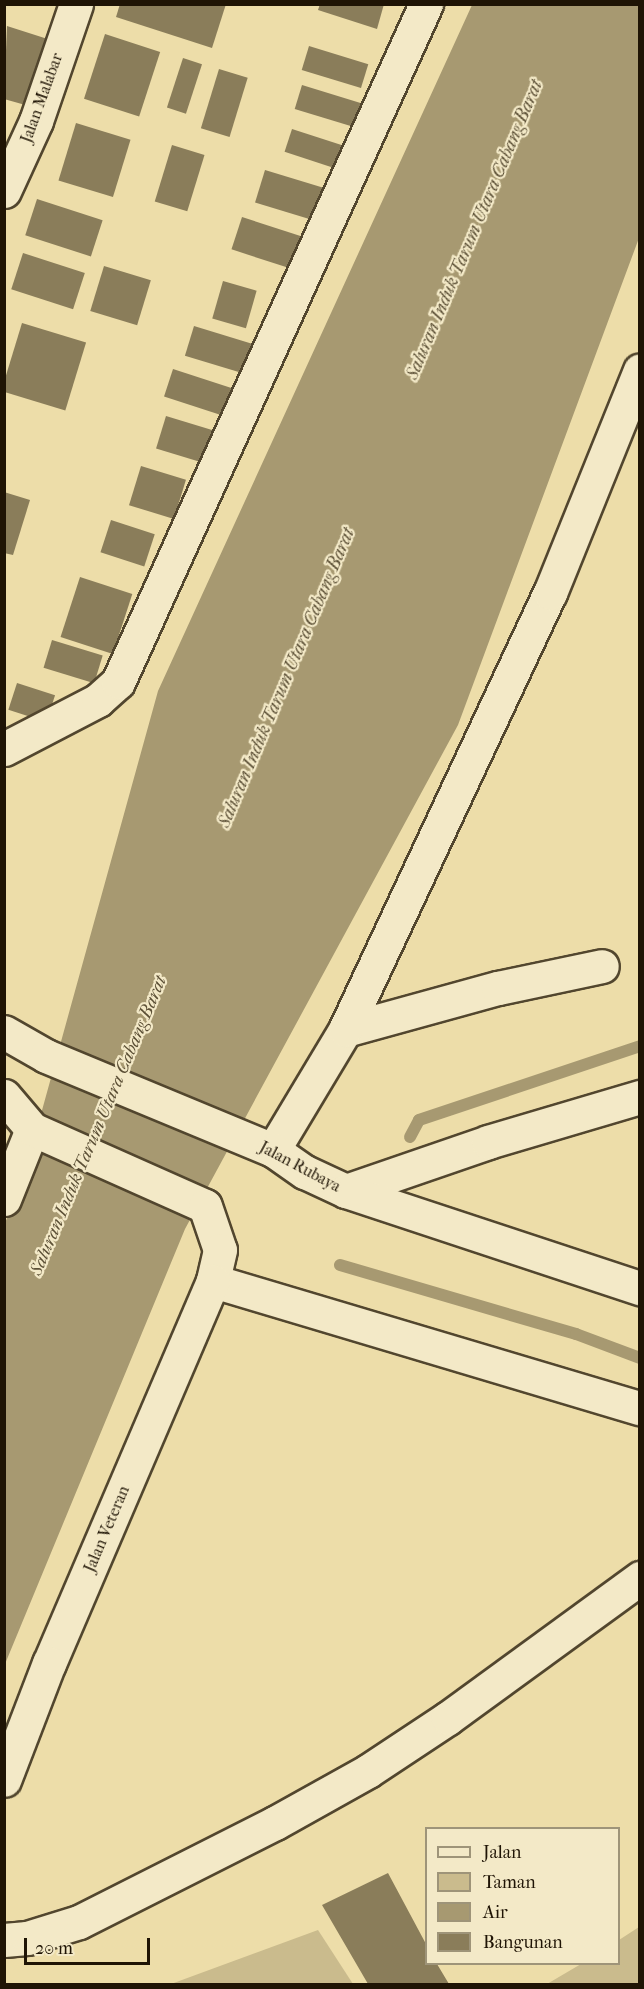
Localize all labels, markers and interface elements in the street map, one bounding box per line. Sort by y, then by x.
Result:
street label: Jalan Malabar [17,51,67,145]
water label: Saluran Induk Tarum Utara Cabang Barat [402,77,548,383]
water label: Saluran Induk Tarum Utara Cabang Barat [214,525,360,831]
water label: Saluran Induk Tarum Utara Cabang Barat [26,973,172,1279]
street label: Jalan Rubaya [256,1138,344,1196]
street label: Jalan Veteran [80,1483,134,1575]
legend [425,1827,620,1965]
text: Jalan [483,1842,521,1863]
text: Taman [483,1872,536,1893]
text: Air [483,1902,508,1923]
scale bar [27,1926,153,1964]
text: Bangunan [483,1932,563,1953]
text: 20 m [35,1938,73,1959]

